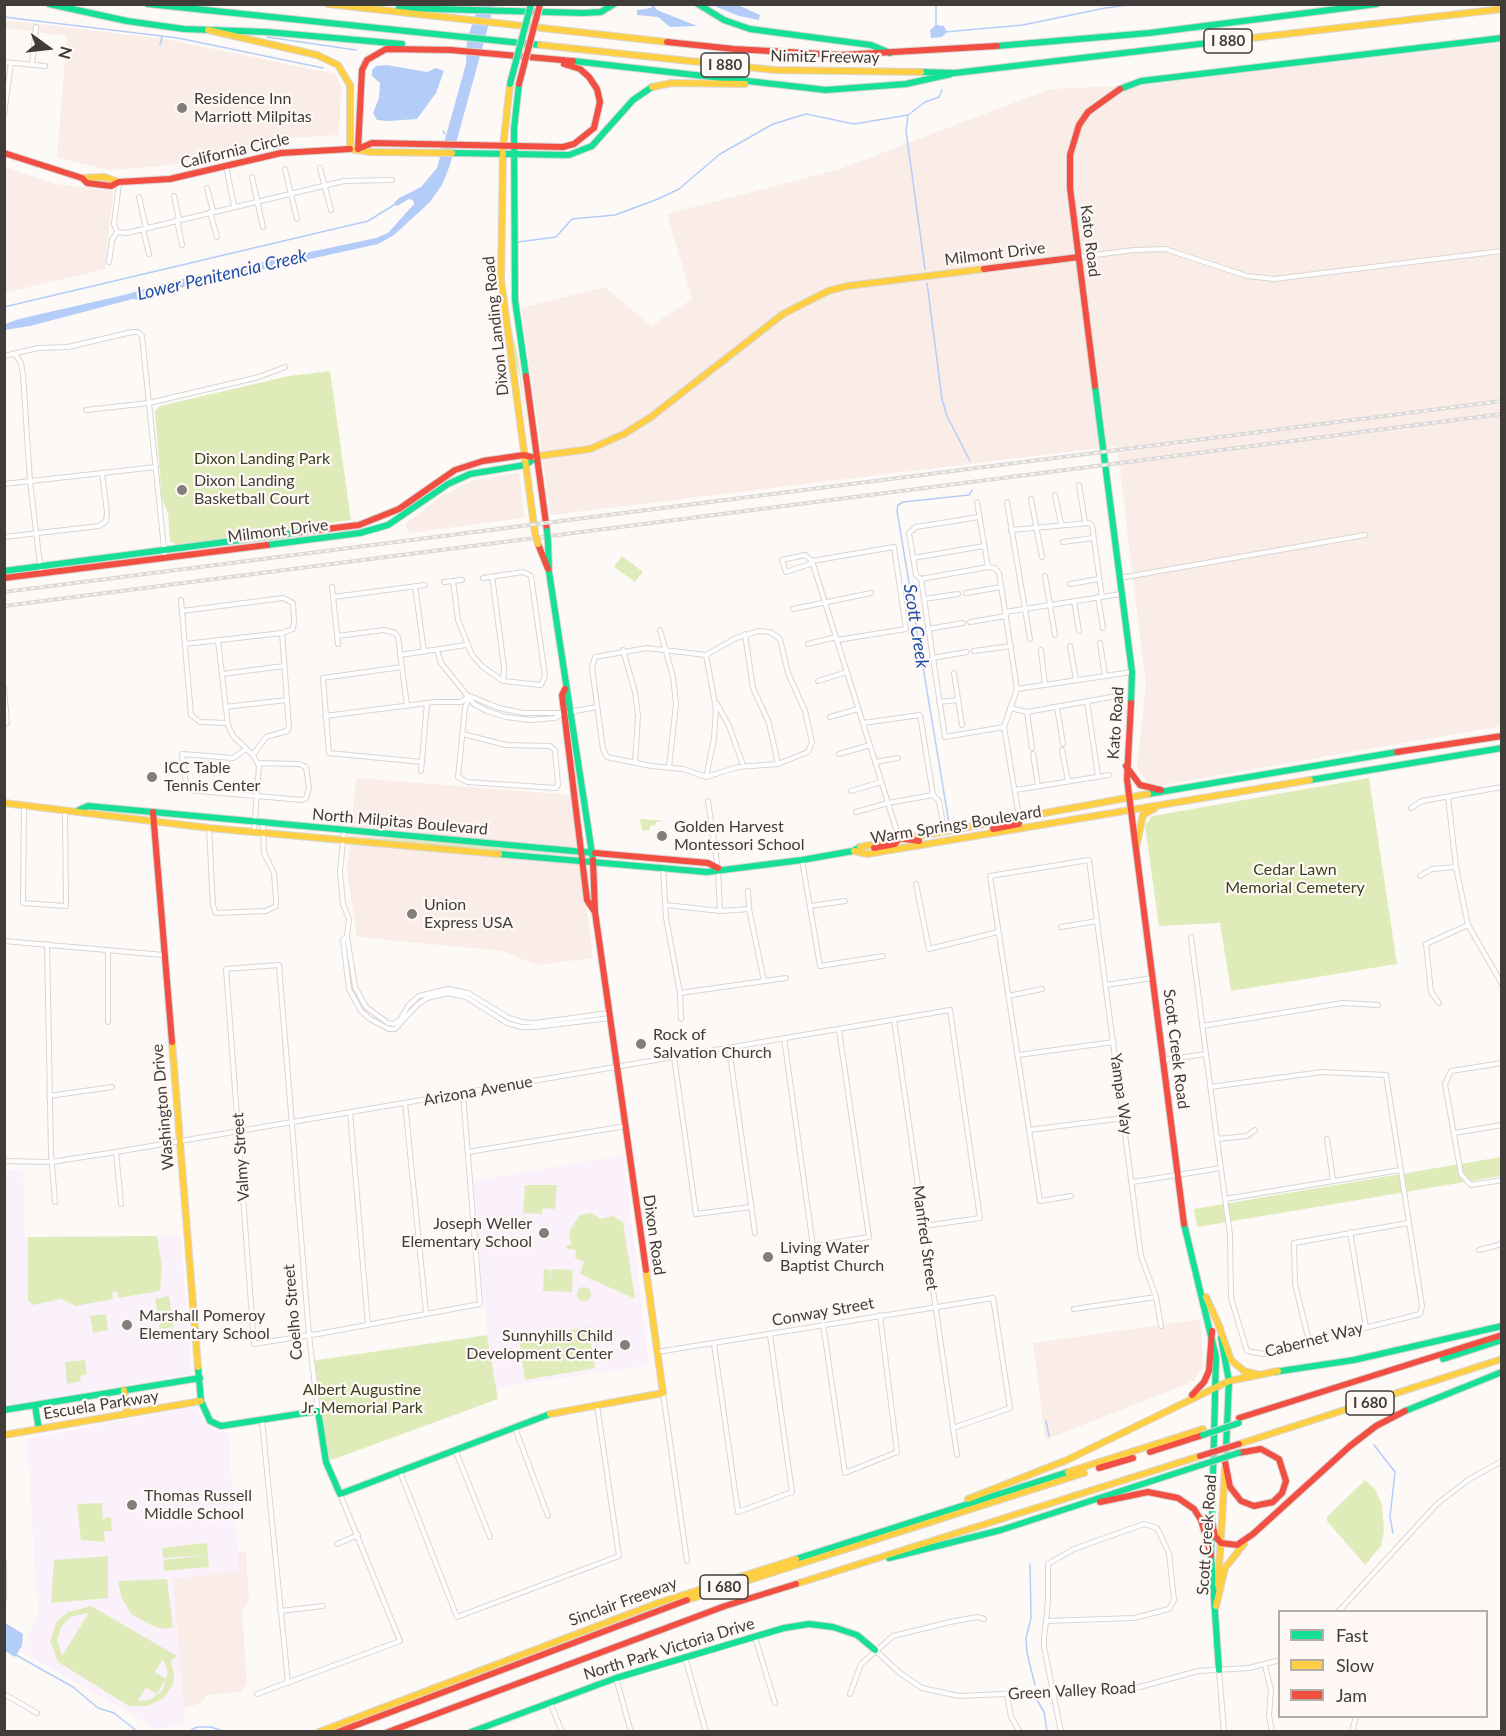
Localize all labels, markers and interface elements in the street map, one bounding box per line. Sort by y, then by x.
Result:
north arrow [18,18,78,78]
road number: I 880 [1204,29,1252,53]
text: N [55,44,77,61]
street label: Nimitz Freeway [770,46,880,68]
road number: I 880 [701,53,749,77]
place label: Residence Inn Marriott Milpitas [194,89,312,127]
marker: Residence Inn Marriott Milpitas [175,101,189,115]
street label: California Circle [179,129,291,173]
street label: Kato Road [1076,204,1104,278]
street label: Milmont Drive [944,238,1046,270]
water label: Lower Penitencia Creek [135,245,309,305]
street label: Dixon Landing Road [479,255,513,397]
park label: Dixon Landing Park [194,449,330,469]
place label: Dixon Landing Basketball Court [194,471,310,509]
marker: Dixon Landing Basketball Court [175,483,189,497]
street label: Milmont Drive [227,515,329,547]
water label: Scott Creek [899,582,933,670]
street label: Kato Road [1104,686,1128,760]
place label: ICC Table Tennis Center [164,758,260,796]
marker: ICC Table Tennis Center [145,770,159,784]
street label: Warm Springs Boulevard [869,802,1043,848]
street label: North Milpitas Boulevard [311,805,489,839]
place label: Golden Harvest Montessori School [674,817,804,855]
marker: Golden Harvest Montessori School [655,829,669,843]
park label: Cedar Lawn Memorial Cemetery [1225,860,1365,898]
place label: Union Express USA [424,895,513,933]
marker: Union Express USA [405,907,419,921]
street label: Scott Creek Road [1159,988,1193,1110]
place label: Rock of Salvation Church [653,1025,772,1063]
marker: Rock of Salvation Church [634,1037,648,1051]
street label: Washington Drive [148,1043,178,1171]
street label: Yampa Way [1106,1052,1136,1136]
street label: Arizona Avenue [422,1072,534,1110]
street label: Valmy Street [228,1112,254,1202]
street label: Manfred Street [908,1184,942,1292]
street label: Dixon Road [639,1194,669,1276]
place label: Joseph Weller Elementary School [401,1214,532,1252]
marker: Joseph Weller Elementary School [537,1226,551,1240]
place label: Living Water Baptist Church [780,1238,884,1276]
marker: Living Water Baptist Church [761,1250,775,1264]
street label: Coelho Street [279,1263,307,1361]
street label: Conway Street [771,1294,875,1330]
place label: Marshall Pomeroy Elementary School [139,1306,270,1344]
marker: Marshall Pomeroy Elementary School [120,1318,134,1332]
street label: Cabernet Way [1263,1319,1365,1361]
place label: Sunnyhills Child Development Center [466,1326,613,1364]
marker: Sunnyhills Child Development Center [618,1338,632,1352]
park label: Albert Augustine Jr. Memorial Park [301,1380,423,1418]
street label: Escuela Parkway [42,1386,160,1424]
road number: I 680 [1346,1391,1394,1415]
street label: Scott Creek Road [1193,1474,1221,1596]
place label: Thomas Russell Middle School [144,1486,252,1524]
marker: Thomas Russell Middle School [125,1498,139,1512]
street label: Sinclair Freeway [566,1574,680,1630]
road number: I 680 [700,1575,748,1599]
legend [1278,1610,1488,1718]
street label: North Park Victoria Drive [581,1614,757,1684]
text: Fast [1336,1624,1368,1646]
text: Slow [1336,1654,1374,1676]
street label: Green Valley Road [1007,1678,1137,1704]
text: Jam [1336,1684,1367,1706]

